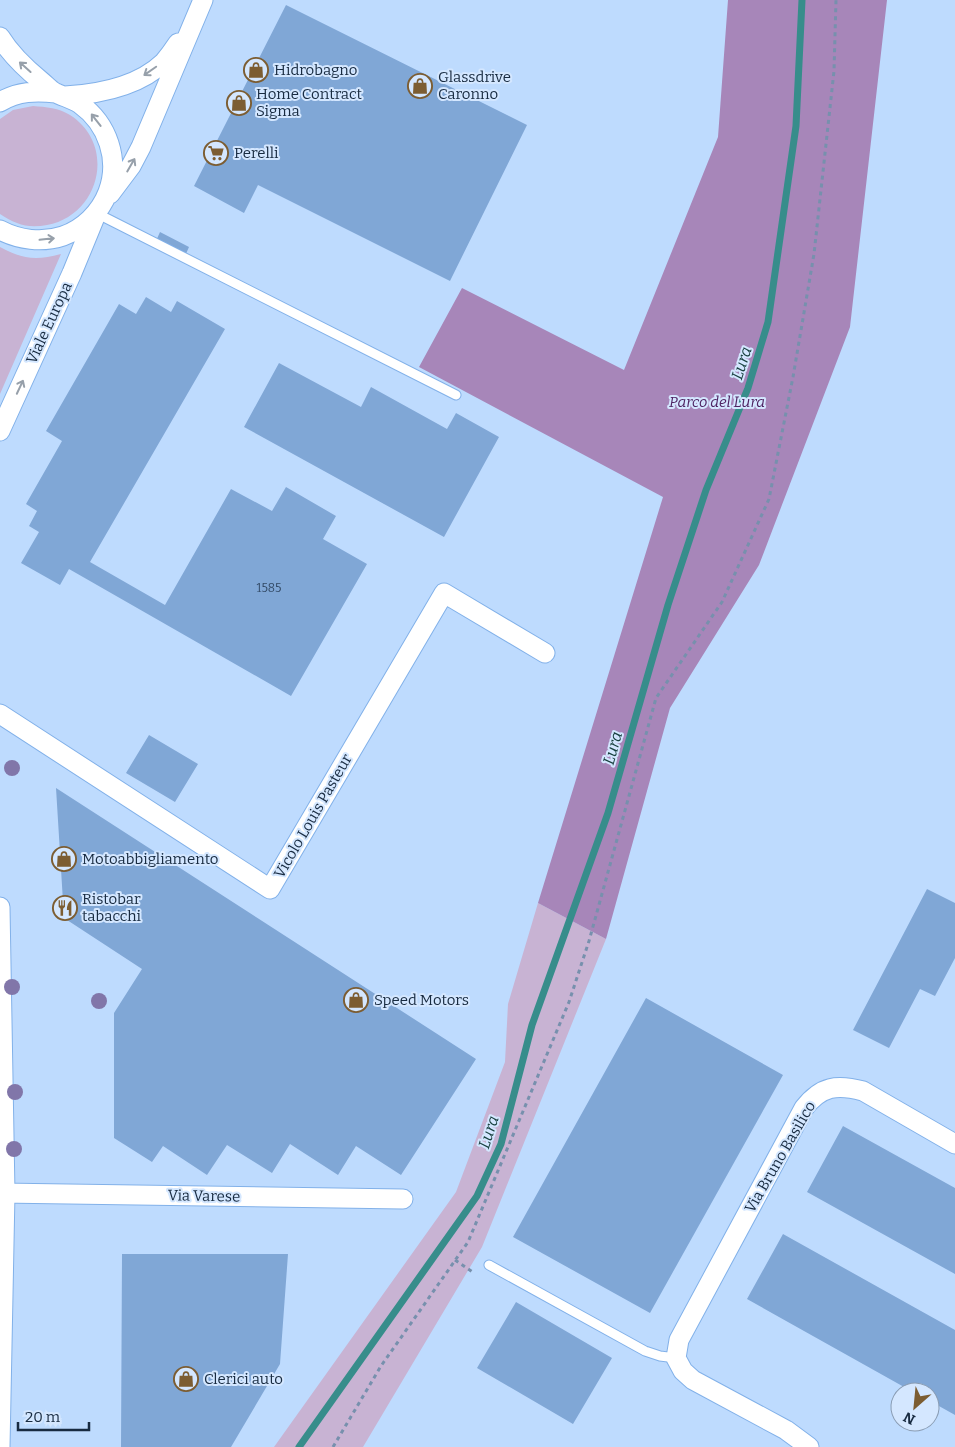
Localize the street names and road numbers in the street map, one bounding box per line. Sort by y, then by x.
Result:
street label: Viale Europa [22,279,76,367]
street label: Vicolo Louis Pasteur [270,750,356,881]
street label: Via Bruno Basilico [741,1098,819,1216]
street label: Via Varese [168,1186,240,1206]

